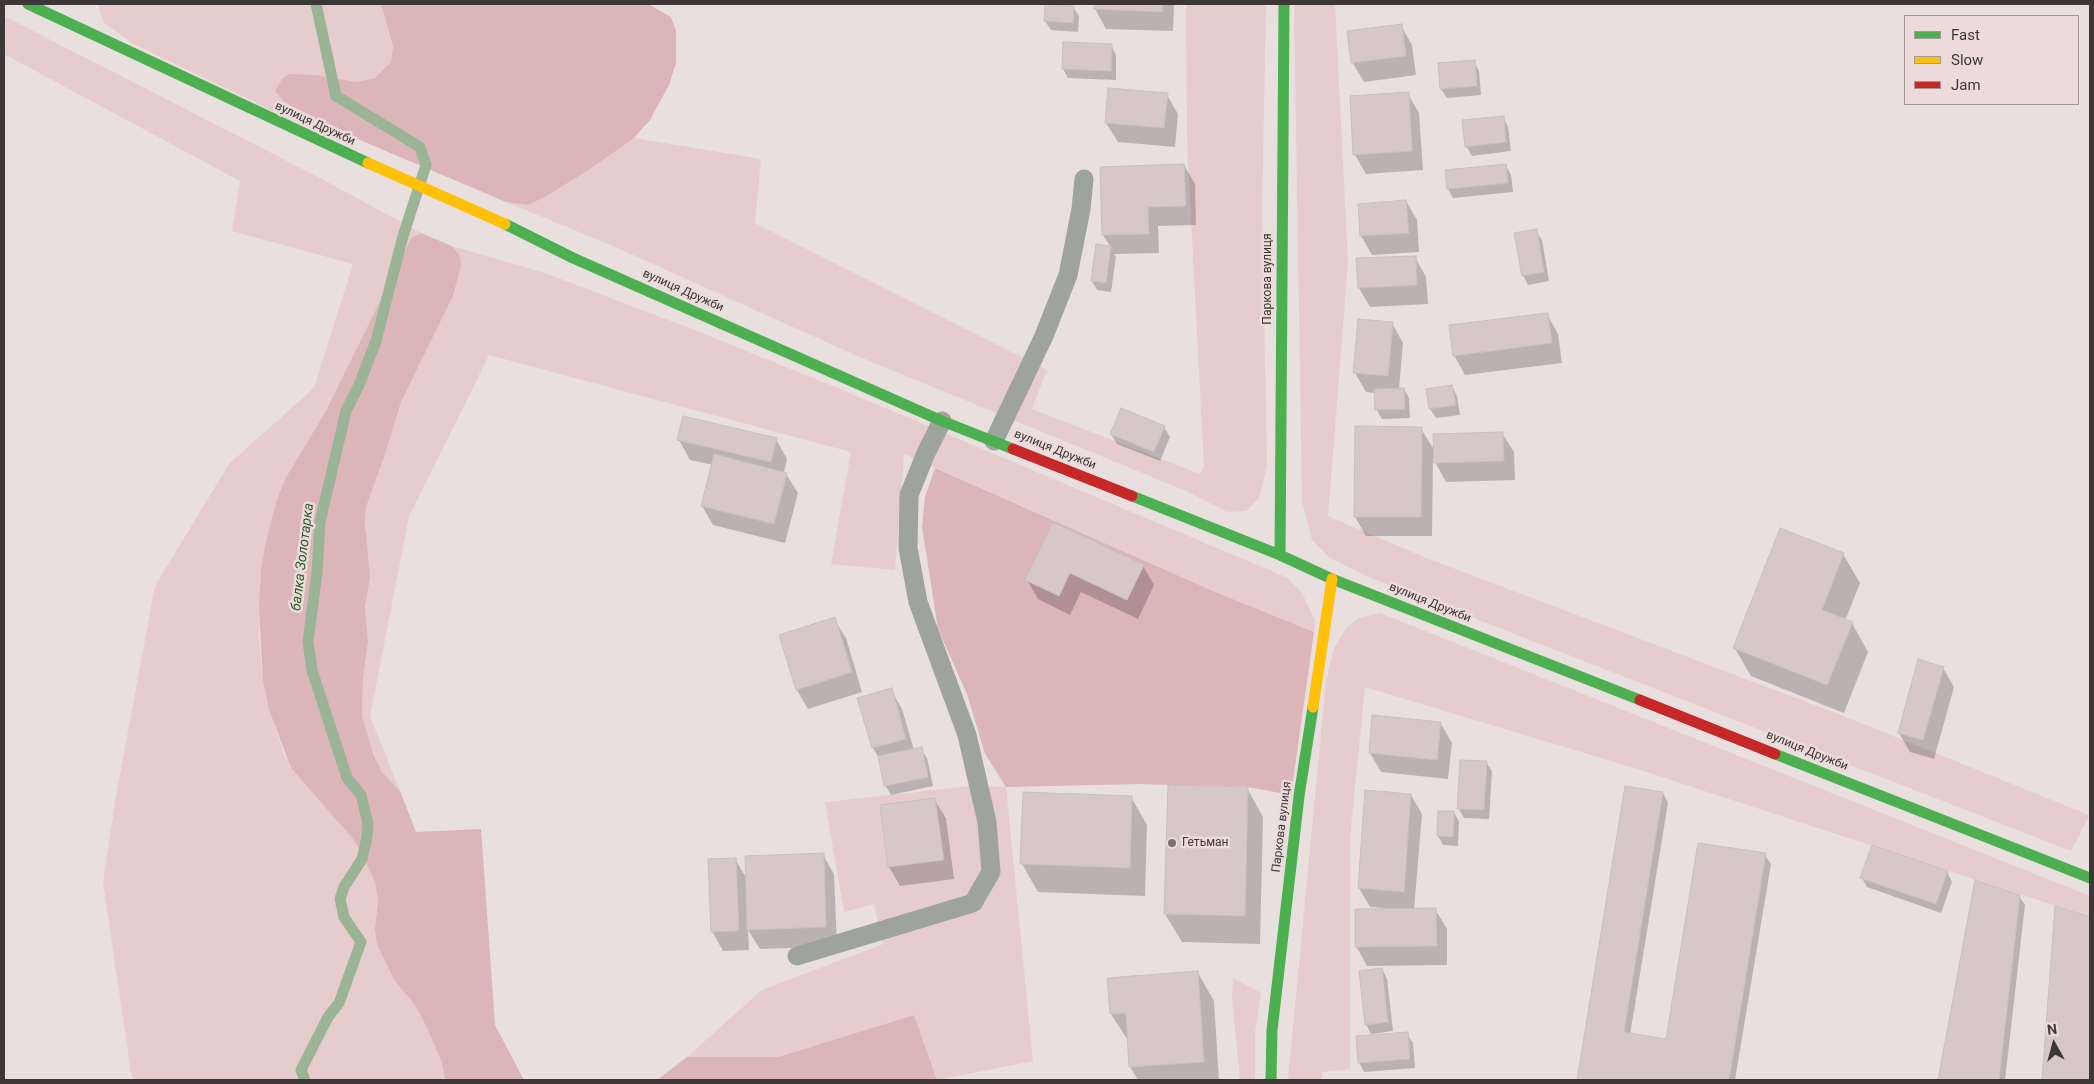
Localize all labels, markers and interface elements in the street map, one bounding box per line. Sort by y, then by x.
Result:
legend [1904,15,2079,105]
text: Fast [1951,26,1980,44]
text: Slow [1951,51,1983,69]
text: Jam [1951,76,1981,94]
street label: вулиця Дружби [273,99,357,149]
street label: Паркова вулиця [1261,233,1275,325]
street label: вулиця Дружби [640,267,726,315]
street label: вулиця Дружби [1012,427,1098,473]
water label: балка Золотарка [288,502,318,612]
street label: вулиця Дружби [1387,580,1473,626]
street label: вулиця Дружби [1764,728,1850,774]
street label: Паркова вулиця [1269,781,1295,873]
place label: Гетьман [1182,836,1229,850]
marker: Гетьман [1166,837,1178,849]
north arrow [2029,1019,2079,1069]
text: N [2046,1021,2058,1038]

